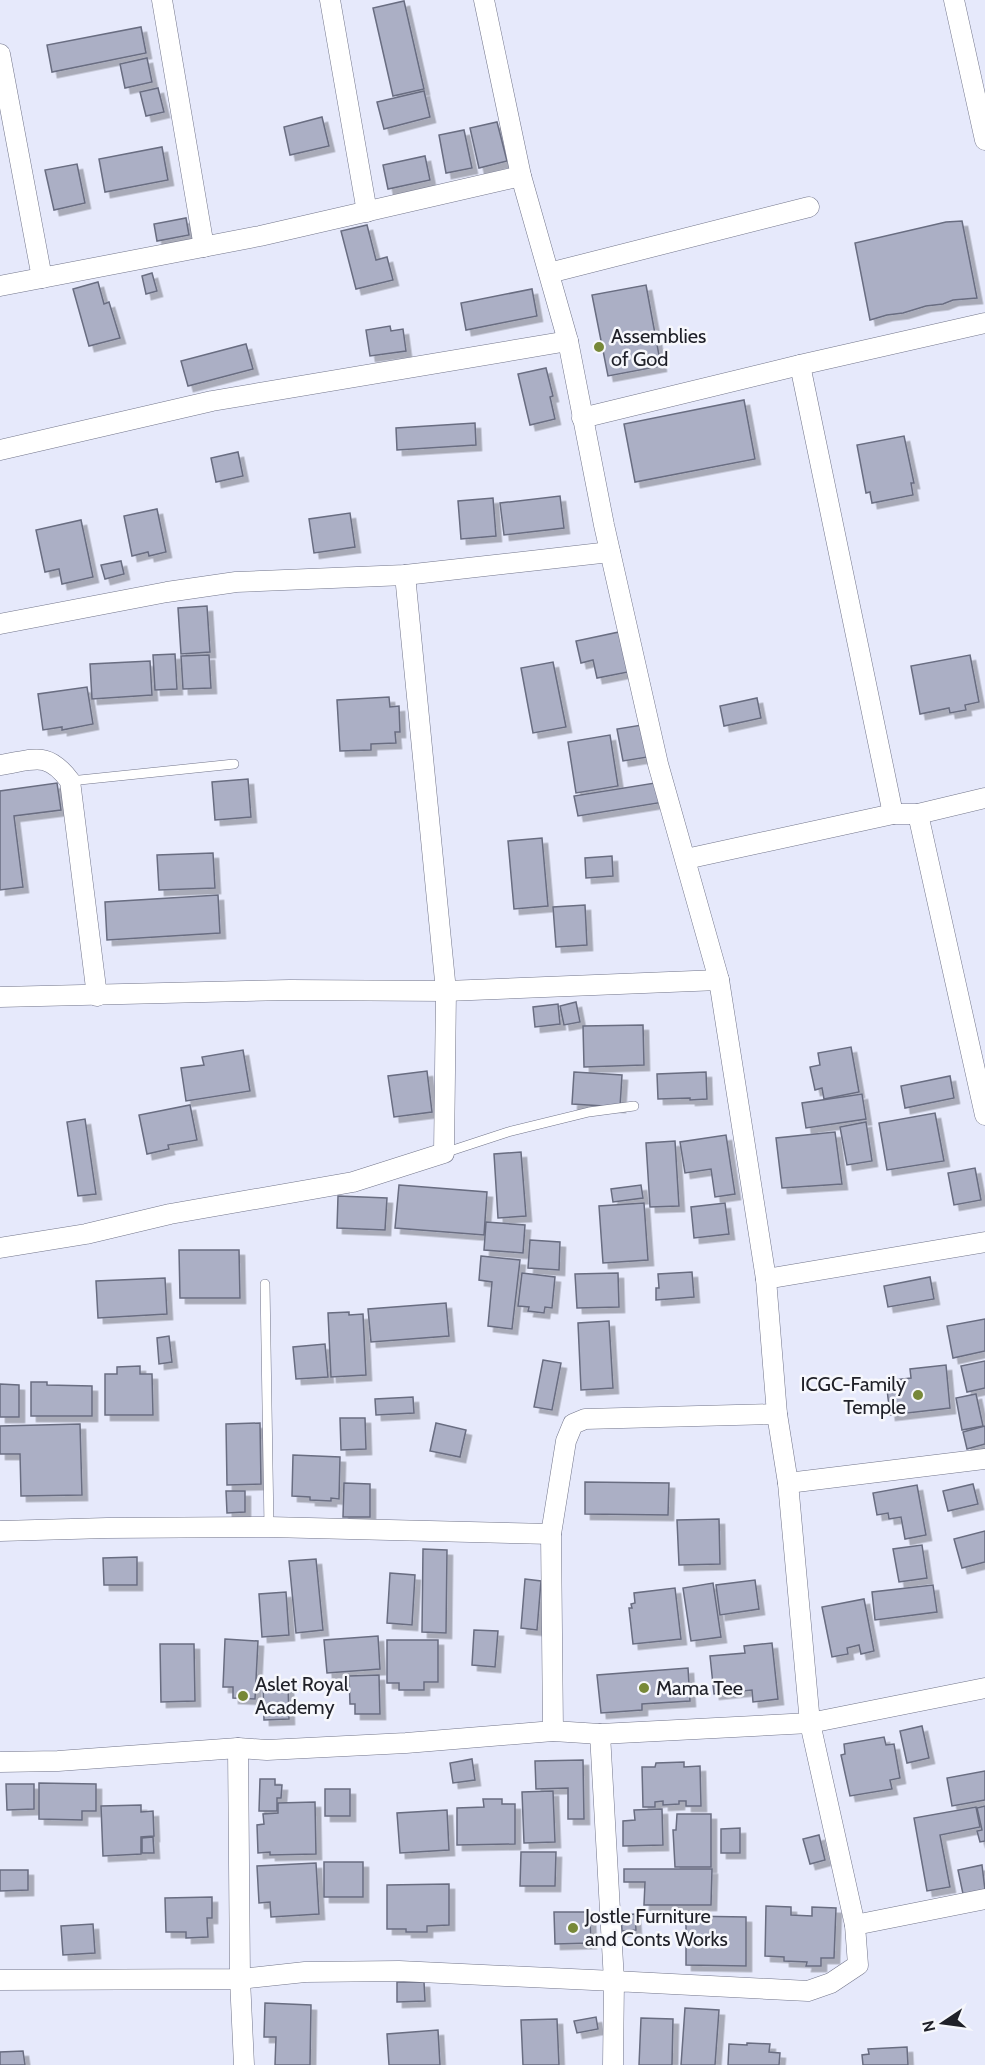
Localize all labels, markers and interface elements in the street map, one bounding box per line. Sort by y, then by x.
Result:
place label: Assemblies of God [611,324,706,371]
marker: Assemblies of God [592,340,606,354]
place label: ICGC-Family Temple [800,1372,906,1419]
marker: ICGC-Family Temple [911,1388,925,1402]
place label: Aslet Royal Academy [255,1672,349,1719]
place label: Mama Tee [656,1676,743,1700]
marker: Mama Tee [637,1681,651,1695]
marker: Aslet Royal Academy [236,1689,250,1703]
place label: Jostle Furniture and Conts Works [584,1904,728,1951]
marker: Jostle Furniture and Conts Works [566,1921,580,1935]
north arrow [913,1993,973,2053]
text: N [918,2019,939,2034]

